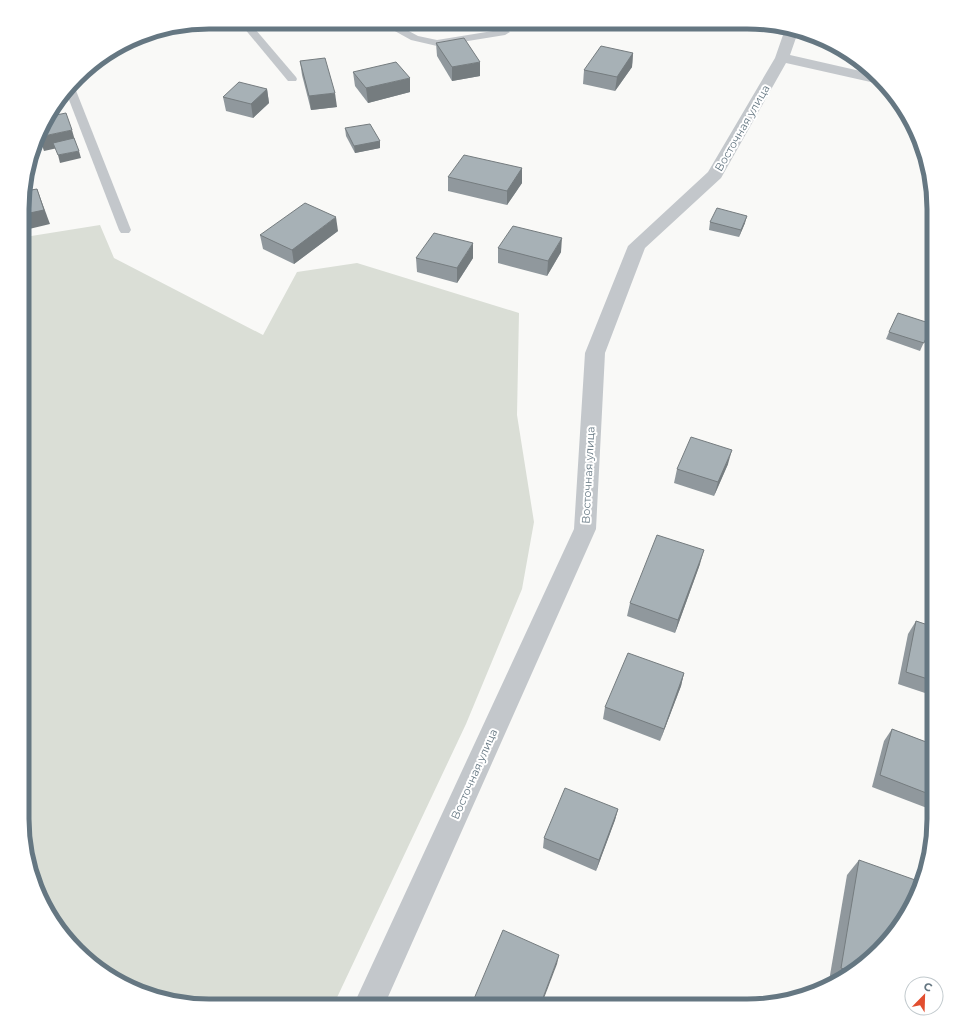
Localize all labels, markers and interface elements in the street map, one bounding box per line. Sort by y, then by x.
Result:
street label: Восточная улица [712,82,772,174]
street label: Восточная улица [578,426,598,524]
street label: Восточная улица [448,727,500,821]
north arrow [904,976,944,1016]
text: С [921,979,934,995]

